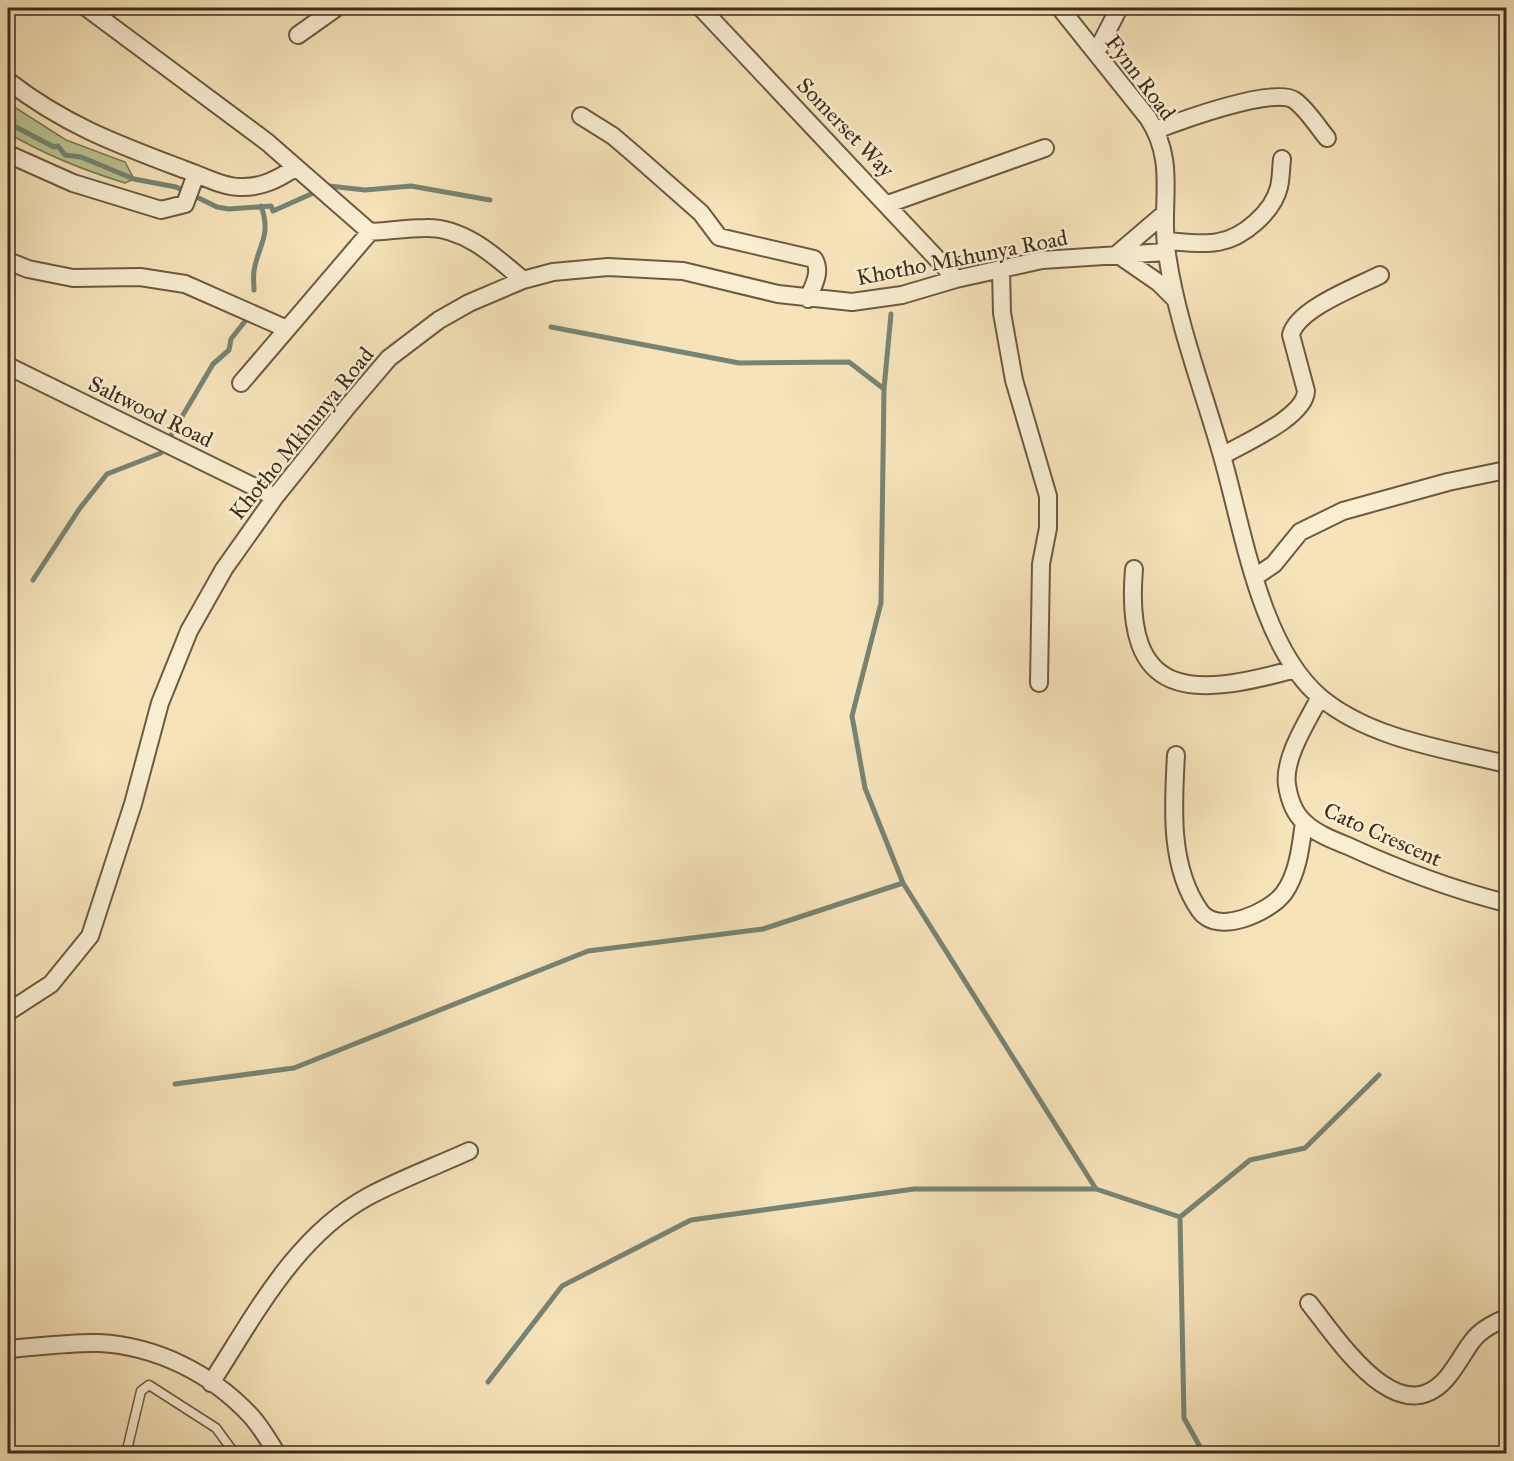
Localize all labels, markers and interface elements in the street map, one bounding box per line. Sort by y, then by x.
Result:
street label: Fynn Road [1100,29,1181,125]
street label: Somerset Way [791,72,900,183]
street label: Khotho Mkhunya Road [854,224,1070,291]
street label: Khotho Mkhunya Road [223,342,379,525]
street label: Saltwood Road [84,370,217,453]
street label: Cato Crescent [1320,796,1446,873]

